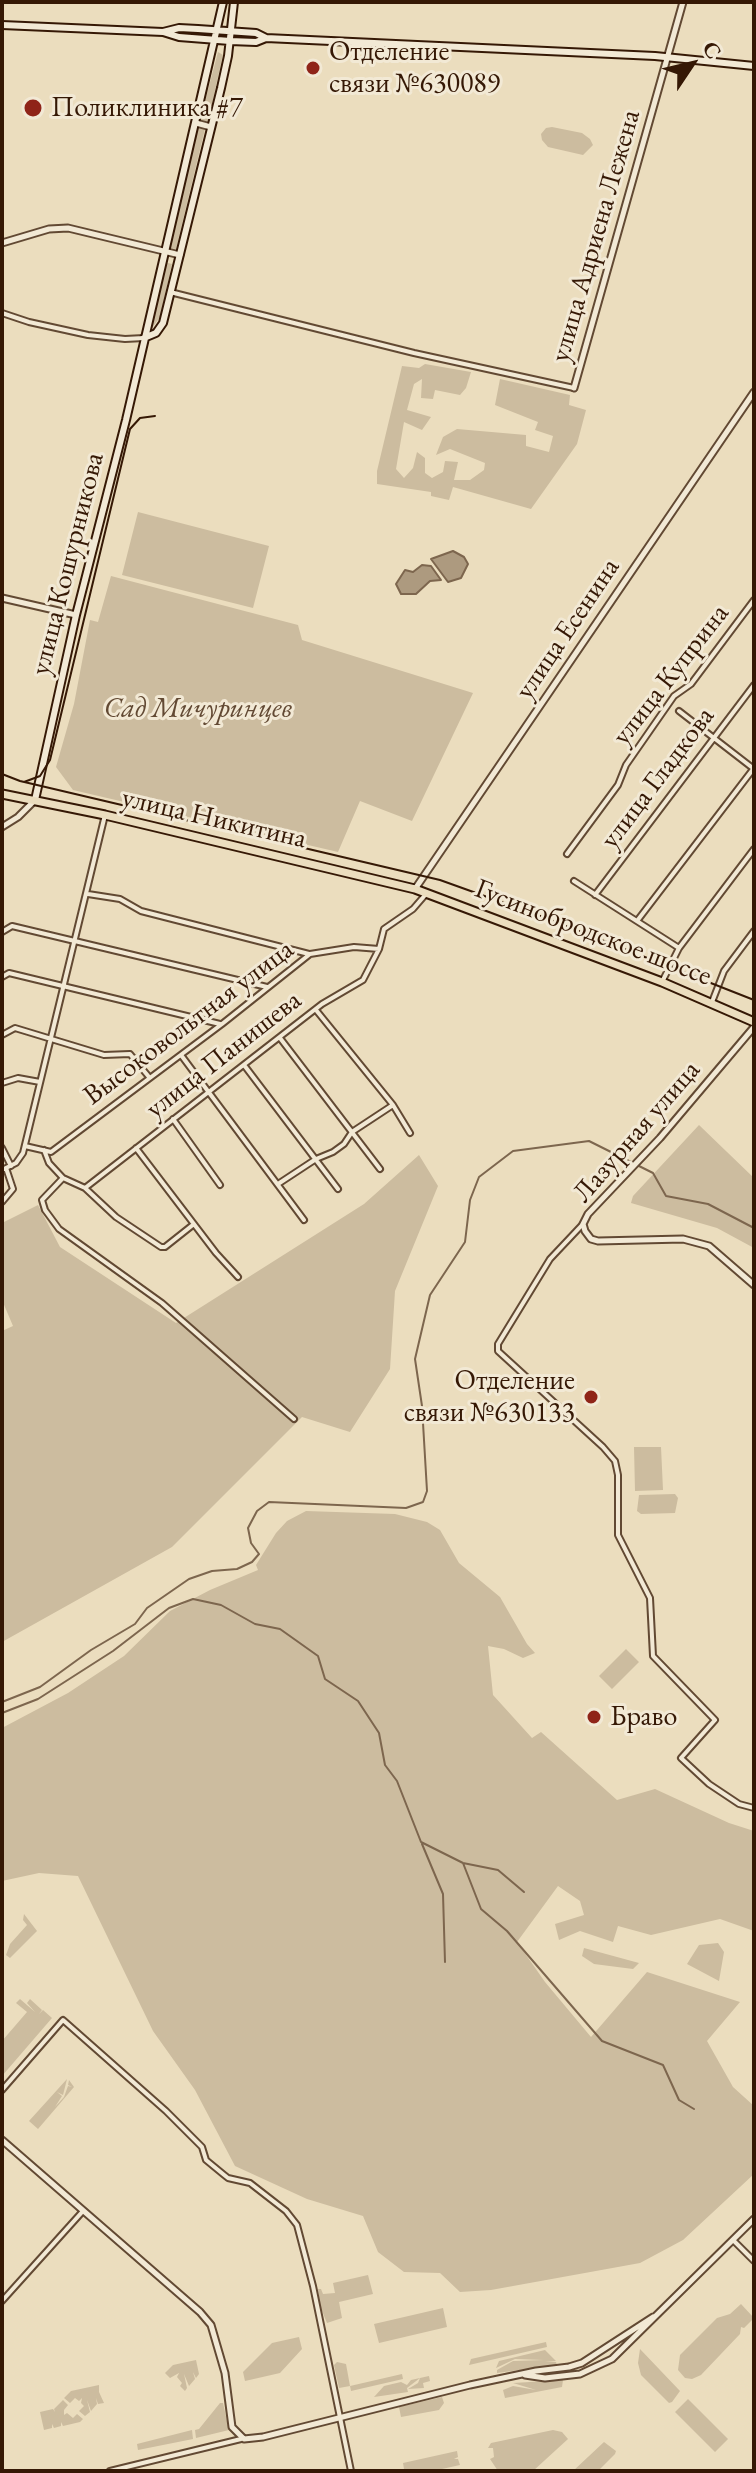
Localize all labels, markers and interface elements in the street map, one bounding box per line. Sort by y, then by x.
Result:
north arrow [652,24,732,104]
place label: Отделение связи №630089 [329,35,500,101]
text: С [696,35,728,65]
marker: Отделение связи №630089 [304,59,322,77]
place label: Поликлиника #7 [51,91,243,125]
marker: Поликлиника #7 [22,97,44,119]
street label: улица Адриена Лежена [544,106,648,366]
street label: улица Кошурникова [24,449,112,679]
street label: улица Есенина [509,552,627,706]
street label: улица Куприна [605,598,737,752]
park label: Сад Мичуринцев [104,692,292,726]
street label: улица Гладкова [594,701,722,855]
street label: улица Никитина [118,781,310,857]
street label: Гусинобродское шоссе [470,872,716,994]
street label: Высоковольтная улица [77,933,301,1113]
street label: улица Панишева [140,984,308,1126]
street label: Лазурная улица [566,1054,708,1210]
place label: Отделение связи №630133 [404,1364,575,1430]
marker: Отделение связи №630133 [582,1388,600,1406]
place label: Браво [610,1700,677,1734]
marker: Браво [585,1708,603,1726]

